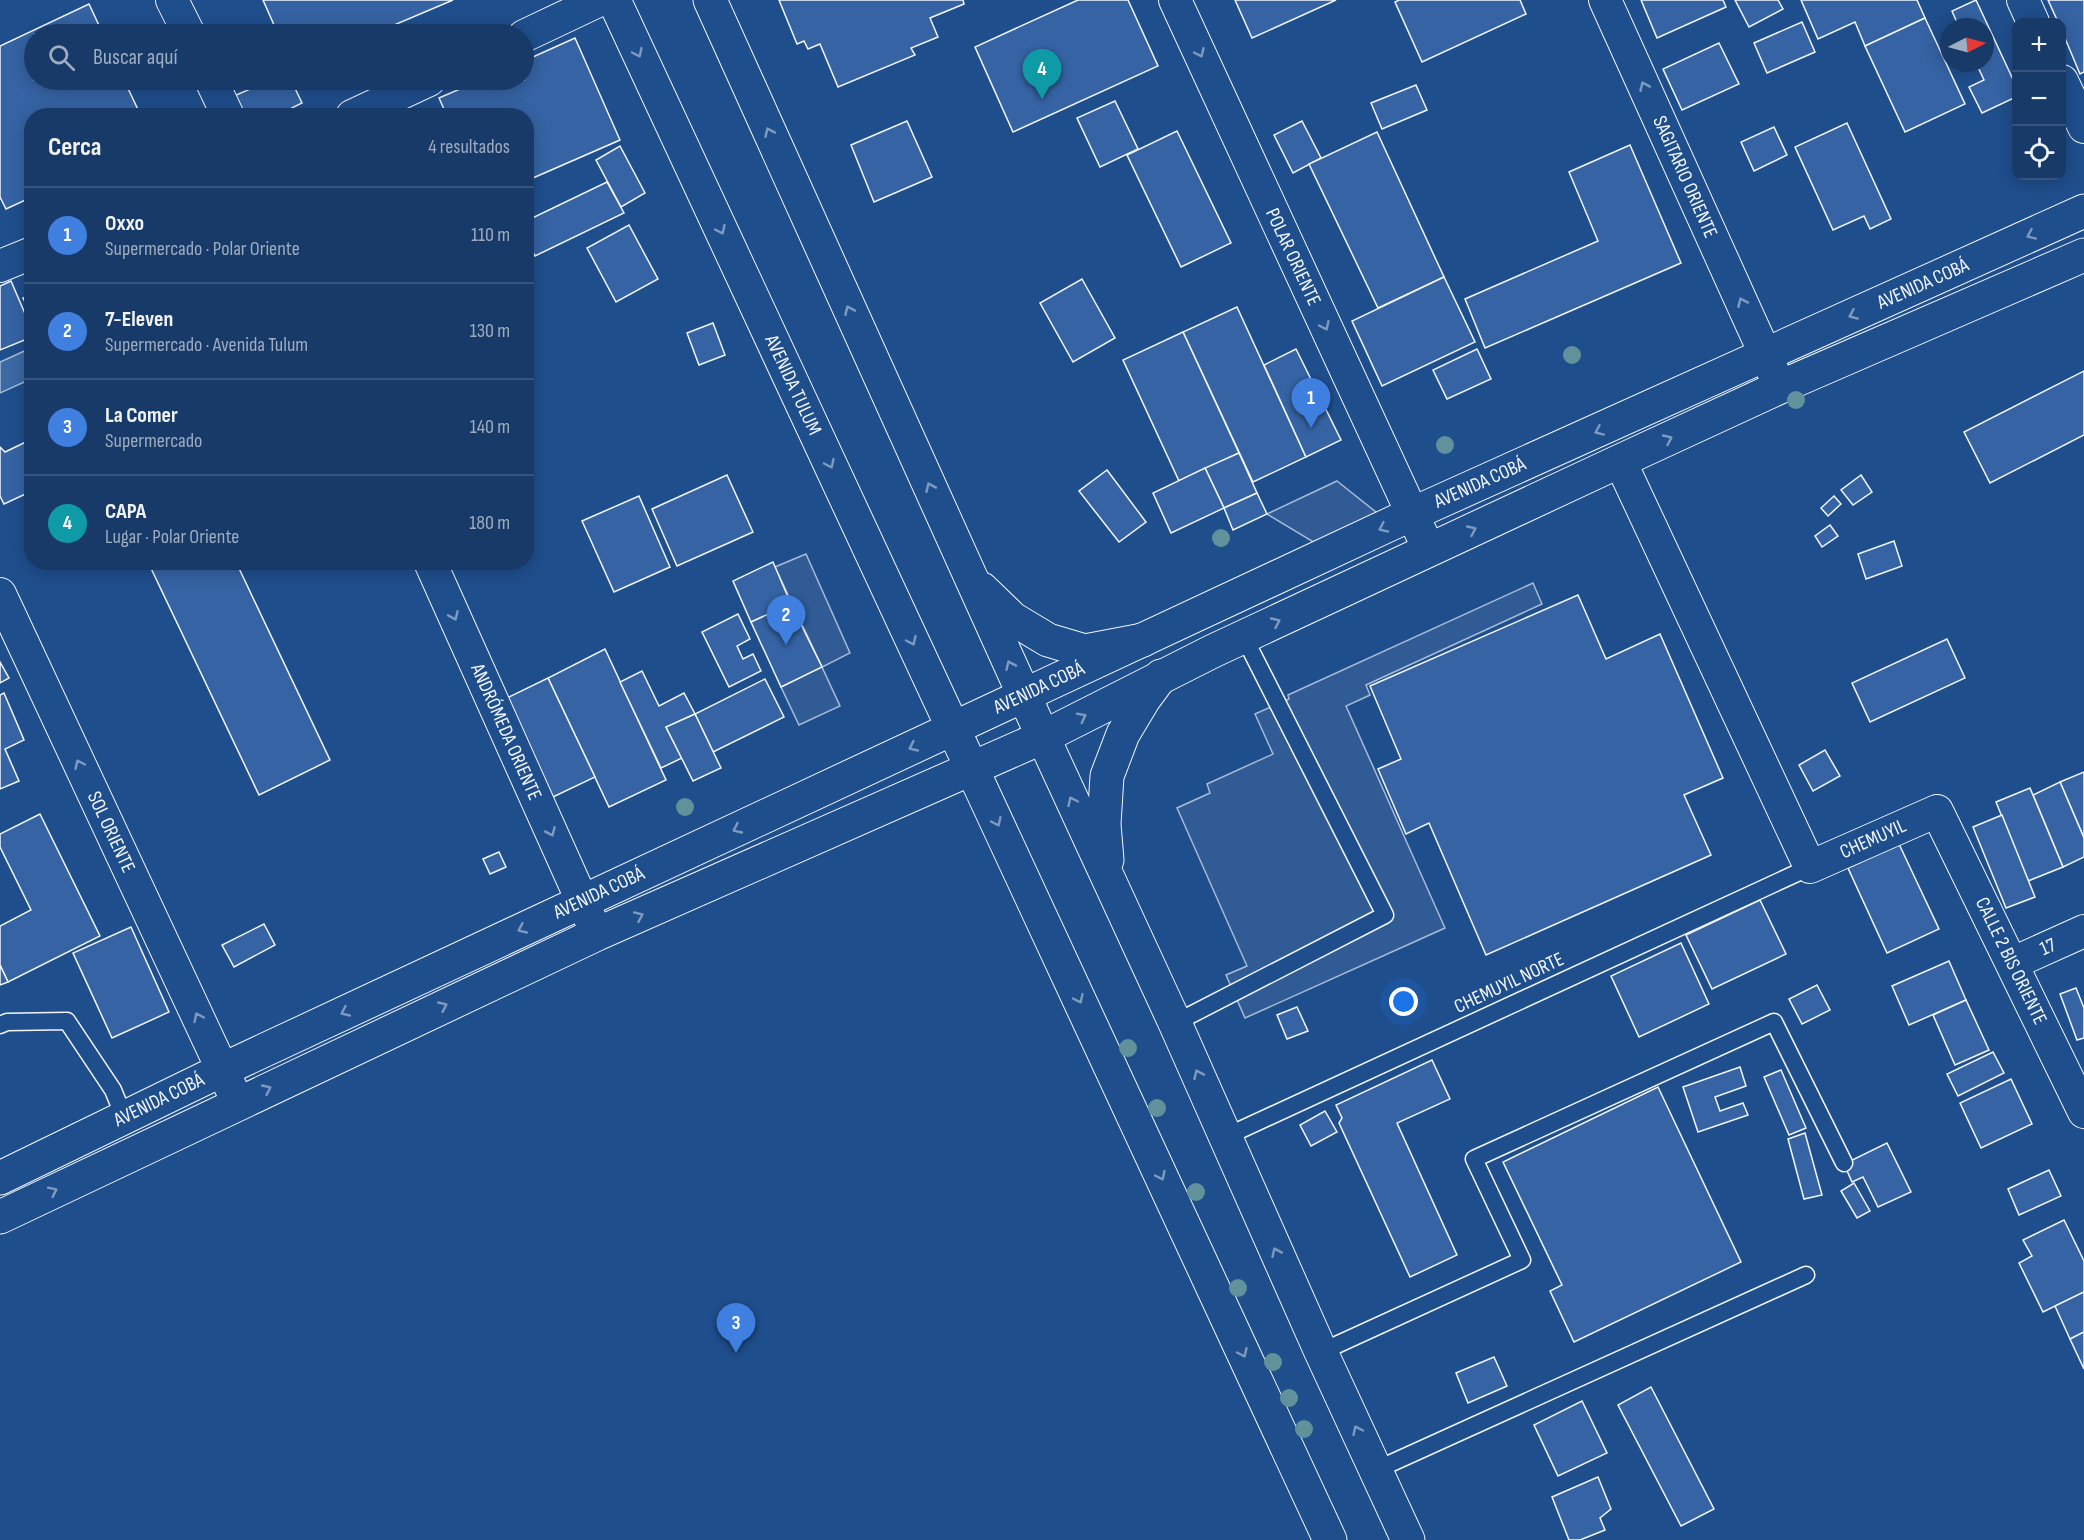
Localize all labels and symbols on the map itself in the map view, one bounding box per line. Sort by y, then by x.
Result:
north arrow [1940,18,1994,72]
one-way arrow [631,47,643,58]
one-way arrow [1192,47,1204,58]
pin: 4 [1022,50,1062,99]
one-way arrow [1639,81,1651,92]
street label: SAGITARIO ORIENTE [1647,112,1723,242]
one-way arrow [765,127,777,138]
street label: POLAR ORIENTE [1260,204,1326,310]
one-way arrow [713,223,725,234]
one-way arrow [2026,227,2037,239]
street label: AVENIDA COBÁ [1873,253,1973,315]
one-way arrow [1737,297,1749,308]
one-way arrow [845,305,857,316]
one-way arrow [1849,308,1860,320]
one-way arrow [1318,319,1330,330]
street label: AVENIDA TULUM [759,330,827,439]
pin: 1 [1292,378,1330,428]
one-way arrow [1594,423,1605,435]
one-way arrow [1661,434,1672,446]
street label: AVENIDA COBÁ [1430,452,1530,514]
one-way arrow [822,457,834,468]
one-way arrow [925,483,937,494]
one-way arrow [1378,520,1389,532]
one-way arrow [1465,525,1476,537]
pin: 2 [766,596,806,645]
one-way arrow [447,609,459,620]
one-way arrow [1270,617,1281,629]
one-way arrow [904,634,916,645]
street label: AVENIDA COBÁ [989,656,1089,720]
street label: ANDRÓMEDA ORIENTE [465,659,547,804]
one-way arrow [1005,661,1017,672]
one-way arrow [1076,713,1087,724]
one-way arrow [909,739,920,751]
one-way arrow [75,759,87,770]
street label: SOL ORIENTE [82,788,140,876]
one-way arrow [1068,796,1080,807]
street label: CHEMUYIL [1836,814,1910,864]
one-way arrow [990,815,1002,826]
one-way arrow [732,822,743,834]
one-way arrow [544,826,556,837]
street label: AVENIDA COBÁ [549,861,649,925]
street label: CALLE 2 BIS ORIENTE [1970,893,2052,1029]
one-way arrow [633,911,644,923]
one-way arrow [517,922,528,934]
street label: 17 [2036,933,2060,961]
street label: CHEMUYIL NORTE [1450,947,1568,1019]
your location [1389,987,1418,1016]
one-way arrow [1072,992,1084,1003]
one-way arrow [437,1002,448,1014]
one-way arrow [341,1005,352,1017]
one-way arrow [193,1012,205,1023]
street label: AVENIDA COBÁ [109,1068,209,1133]
one-way arrow [1193,1069,1205,1080]
one-way arrow [260,1085,271,1097]
one-way arrow [1154,1169,1166,1180]
one-way arrow [46,1187,57,1199]
one-way arrow [1272,1247,1284,1258]
pin: 3 [716,1304,756,1353]
one-way arrow [1236,1346,1248,1357]
one-way arrow [1352,1425,1364,1436]

